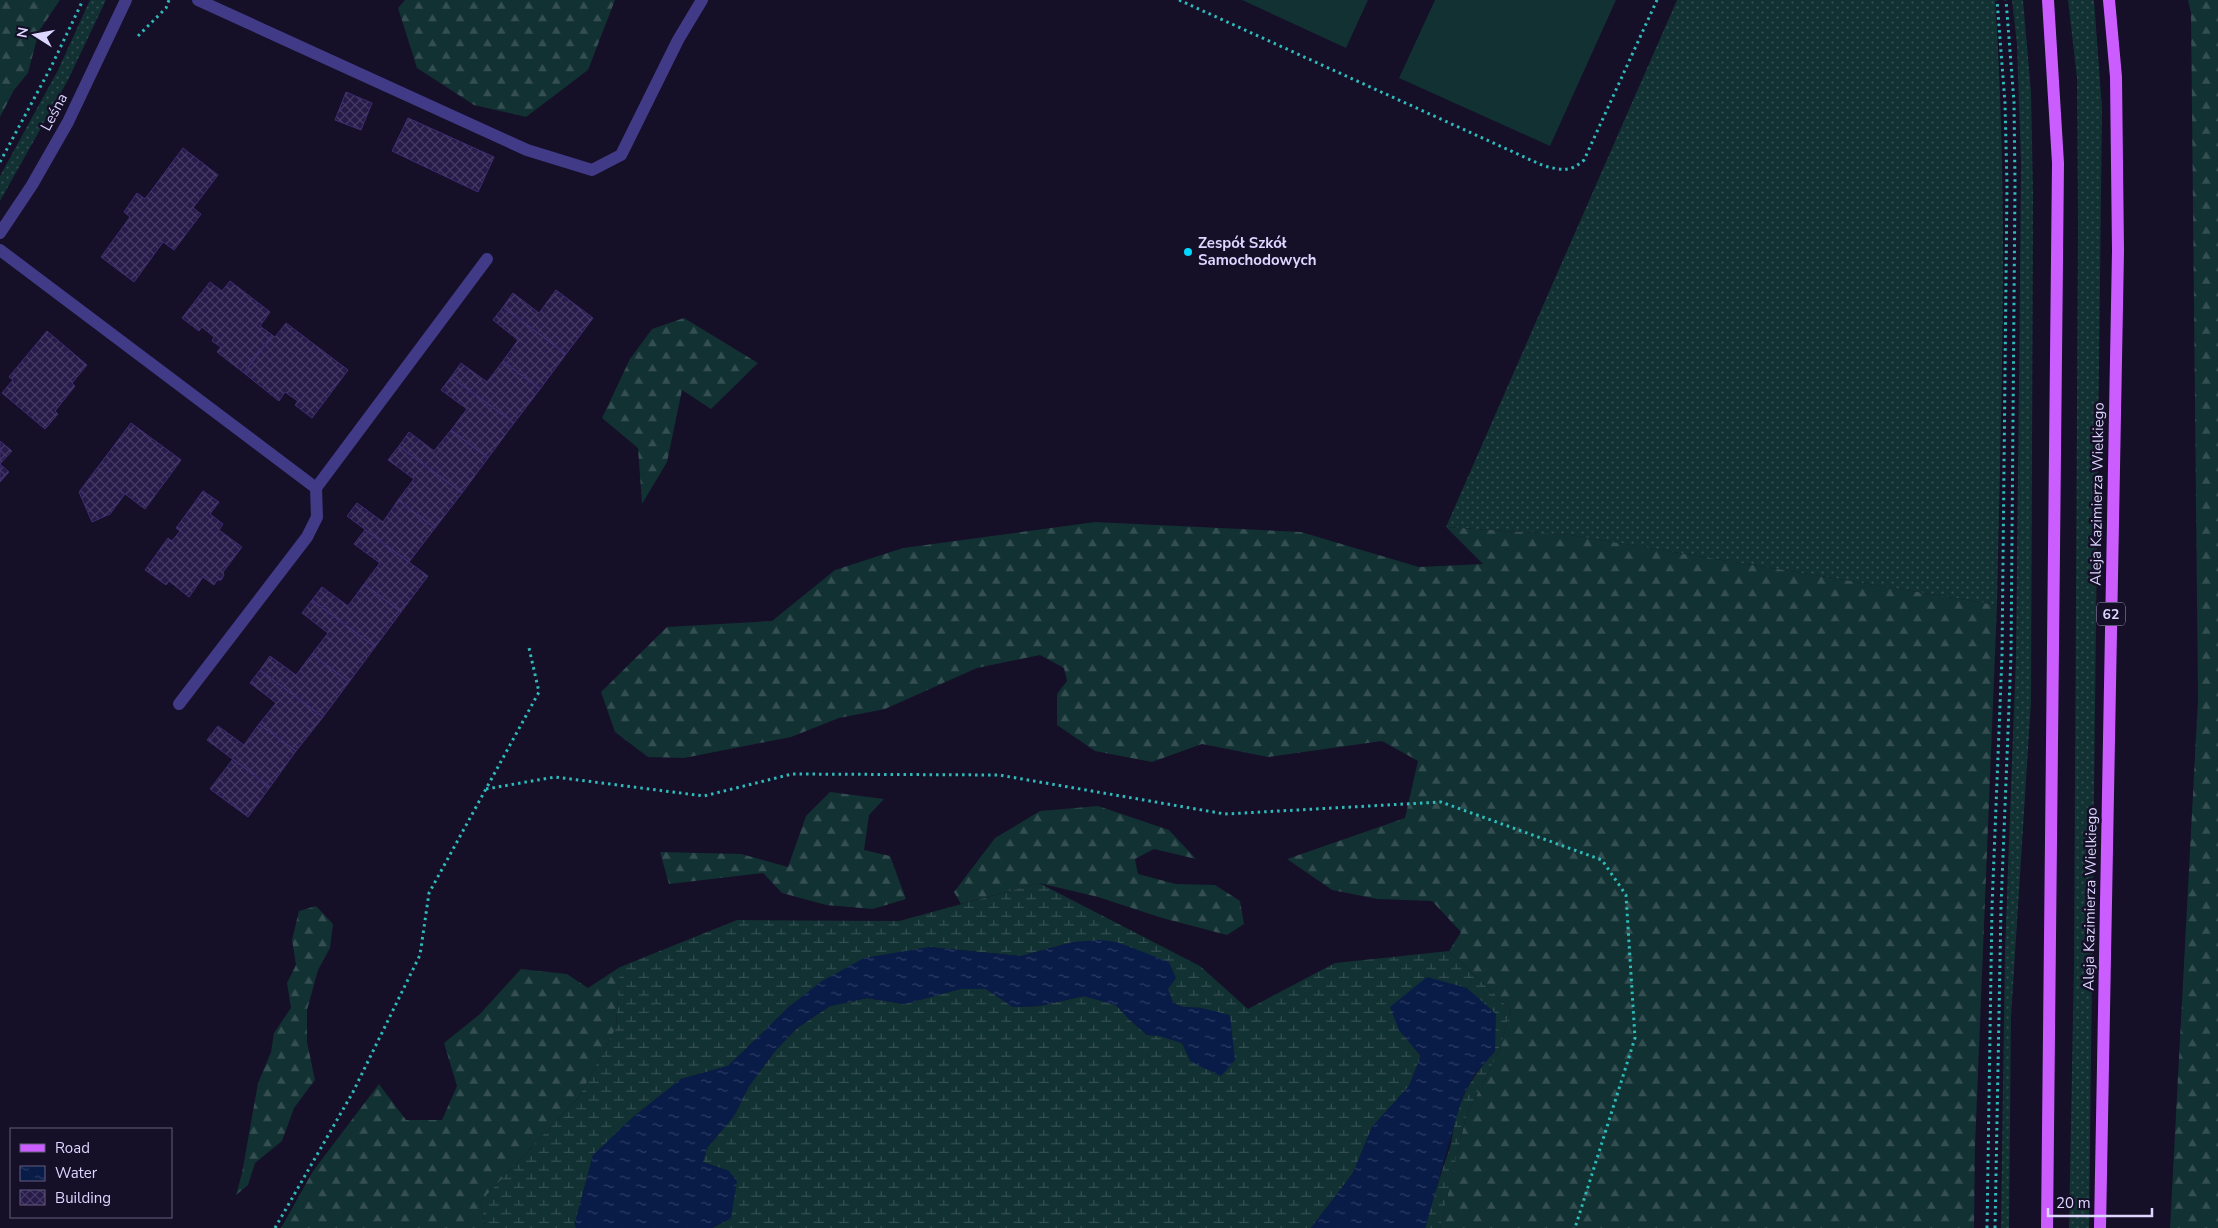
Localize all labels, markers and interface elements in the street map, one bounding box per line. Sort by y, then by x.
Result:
north arrow [10,10,60,60]
text: N [12,26,33,40]
street label: Leśna [36,90,72,134]
place label: Zespół Szkół Samochodowych [1198,233,1316,270]
marker: Zespół Szkół Samochodowych [1182,246,1194,258]
street label: Aleja Kazimierza Wielkiego [2085,402,2109,586]
road number: 62 [2097,602,2125,626]
street label: Aleja Kazimierza Wielkiego [2078,807,2102,991]
legend [10,1128,172,1218]
text: Road [55,1138,90,1158]
text: Water [55,1163,98,1183]
scale bar [2048,1186,2152,1218]
text: Building [55,1188,111,1208]
text: 20 m [2056,1193,2091,1213]

